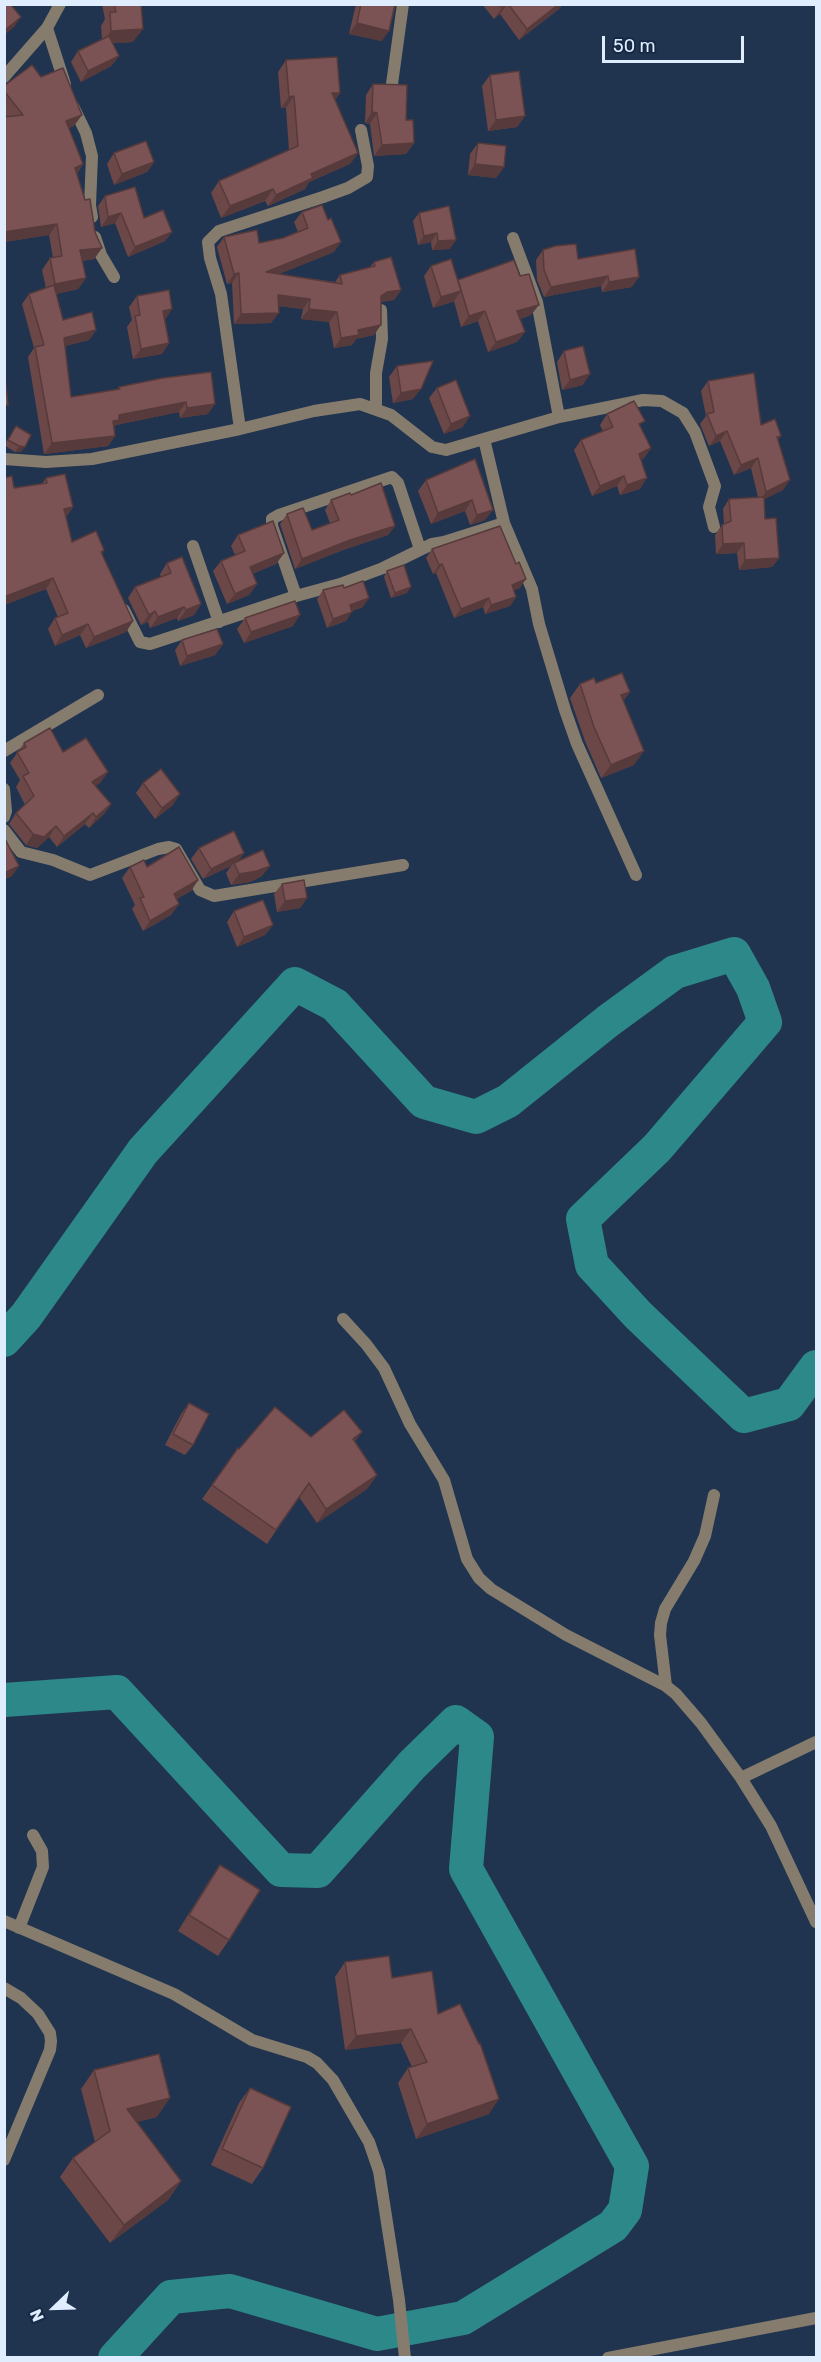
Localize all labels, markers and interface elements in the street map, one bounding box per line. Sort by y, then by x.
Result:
scale bar [605,24,748,62]
text: 50 m [613,35,656,57]
north arrow [24,2278,84,2338]
text: N [26,2306,48,2324]

